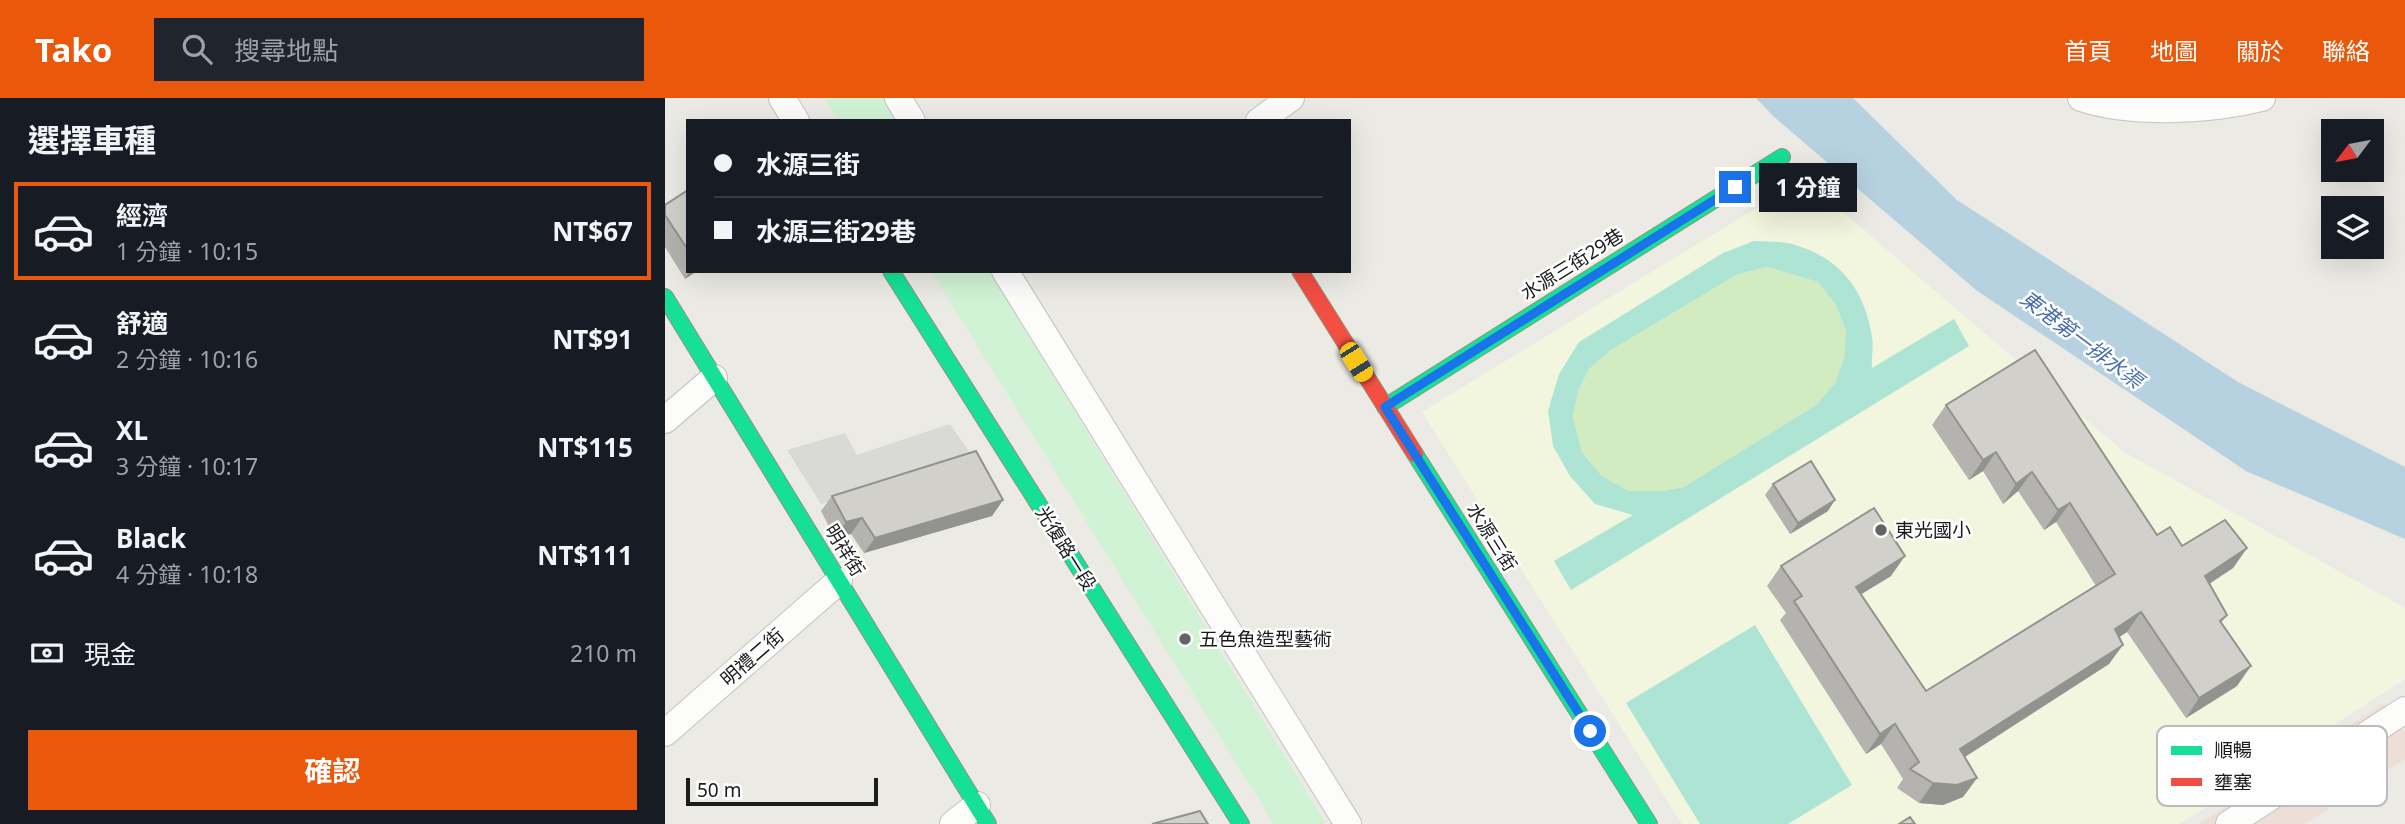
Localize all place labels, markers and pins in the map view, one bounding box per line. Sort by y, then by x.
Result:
place label: 東光國小 [1895,517,1971,543]
marker: 東光國小 [1873,522,1889,538]
place label: 五色魚造型藝術 [1199,626,1332,652]
marker: 五色魚造型藝術 [1177,631,1193,647]

